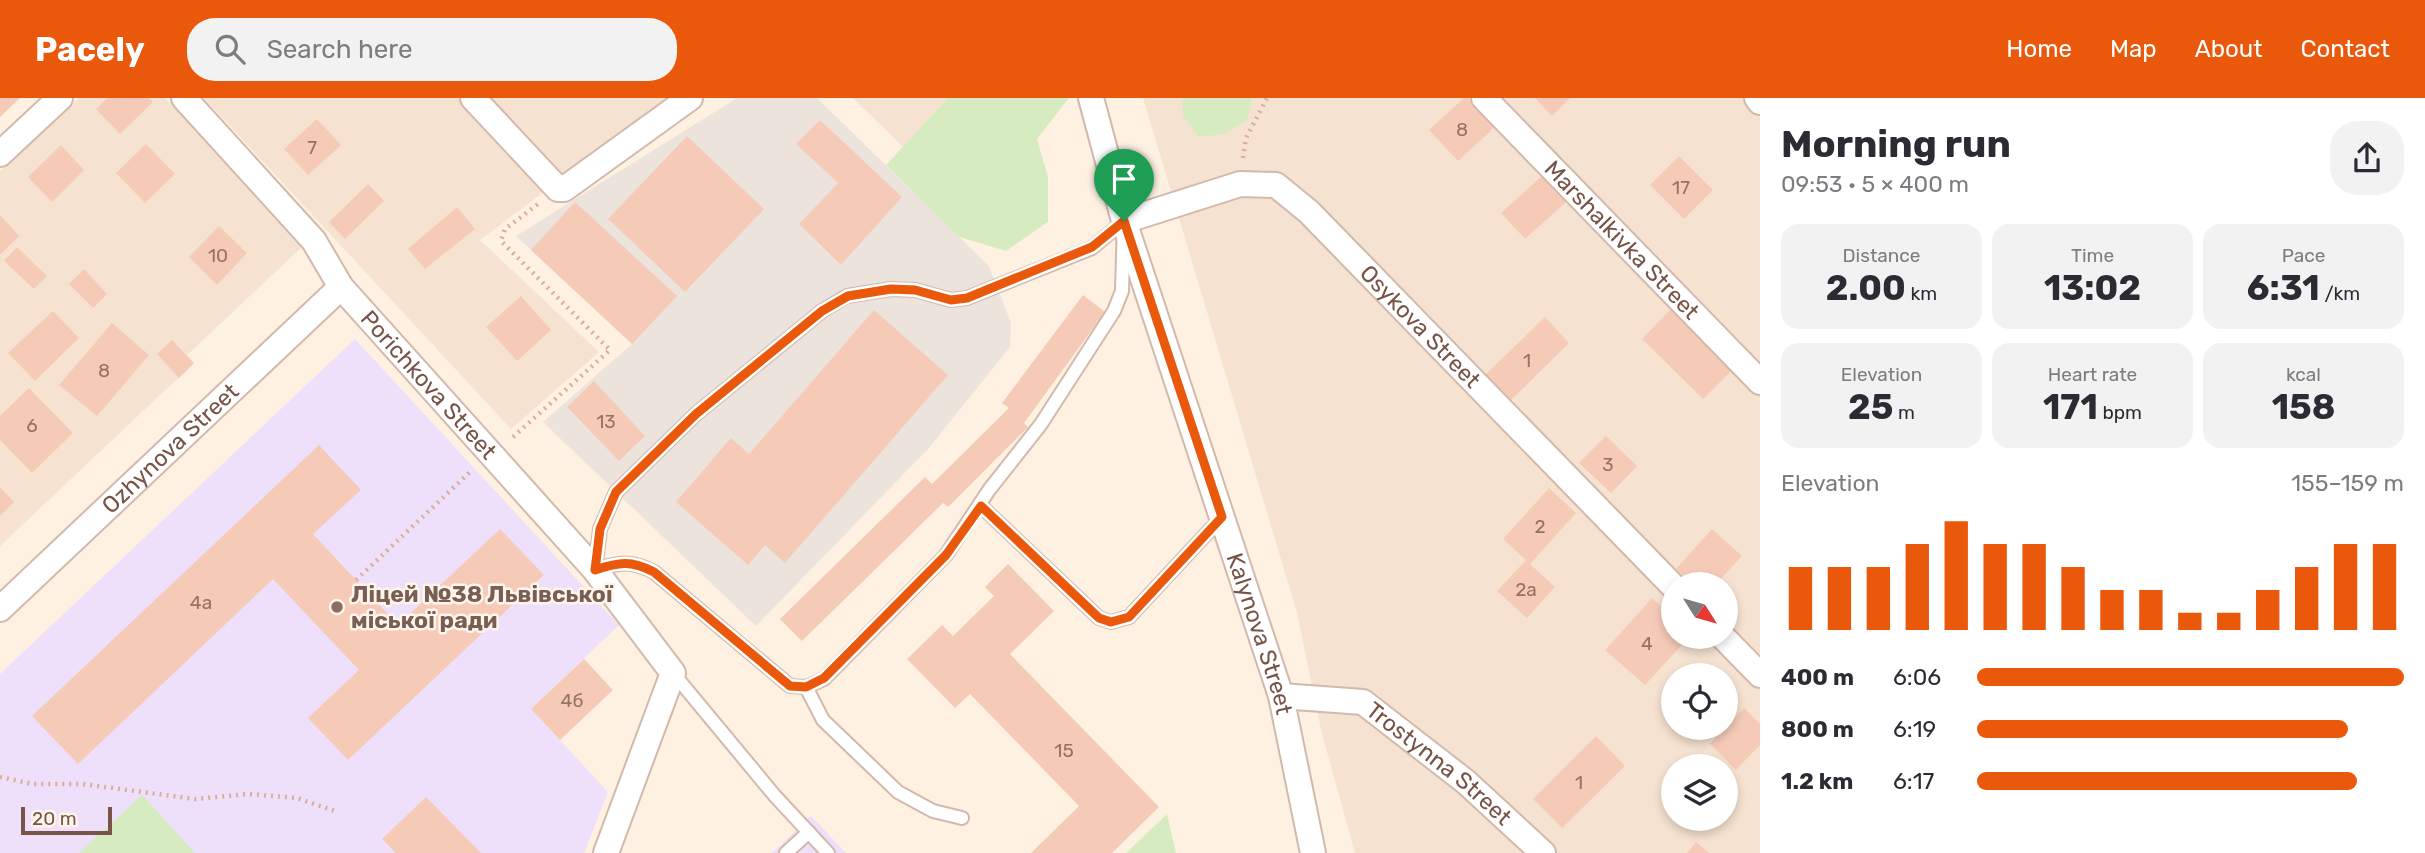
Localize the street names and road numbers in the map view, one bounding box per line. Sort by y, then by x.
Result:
street label: Marshalkivka Street [1539,155,1705,325]
street label: Osykova Street [1354,259,1486,394]
street label: Porichkova Street [355,305,503,465]
street label: Ozhynova Street [96,377,244,519]
street label: Kalynova Street [1221,549,1298,717]
street label: Trostynna Street [1361,696,1517,831]

